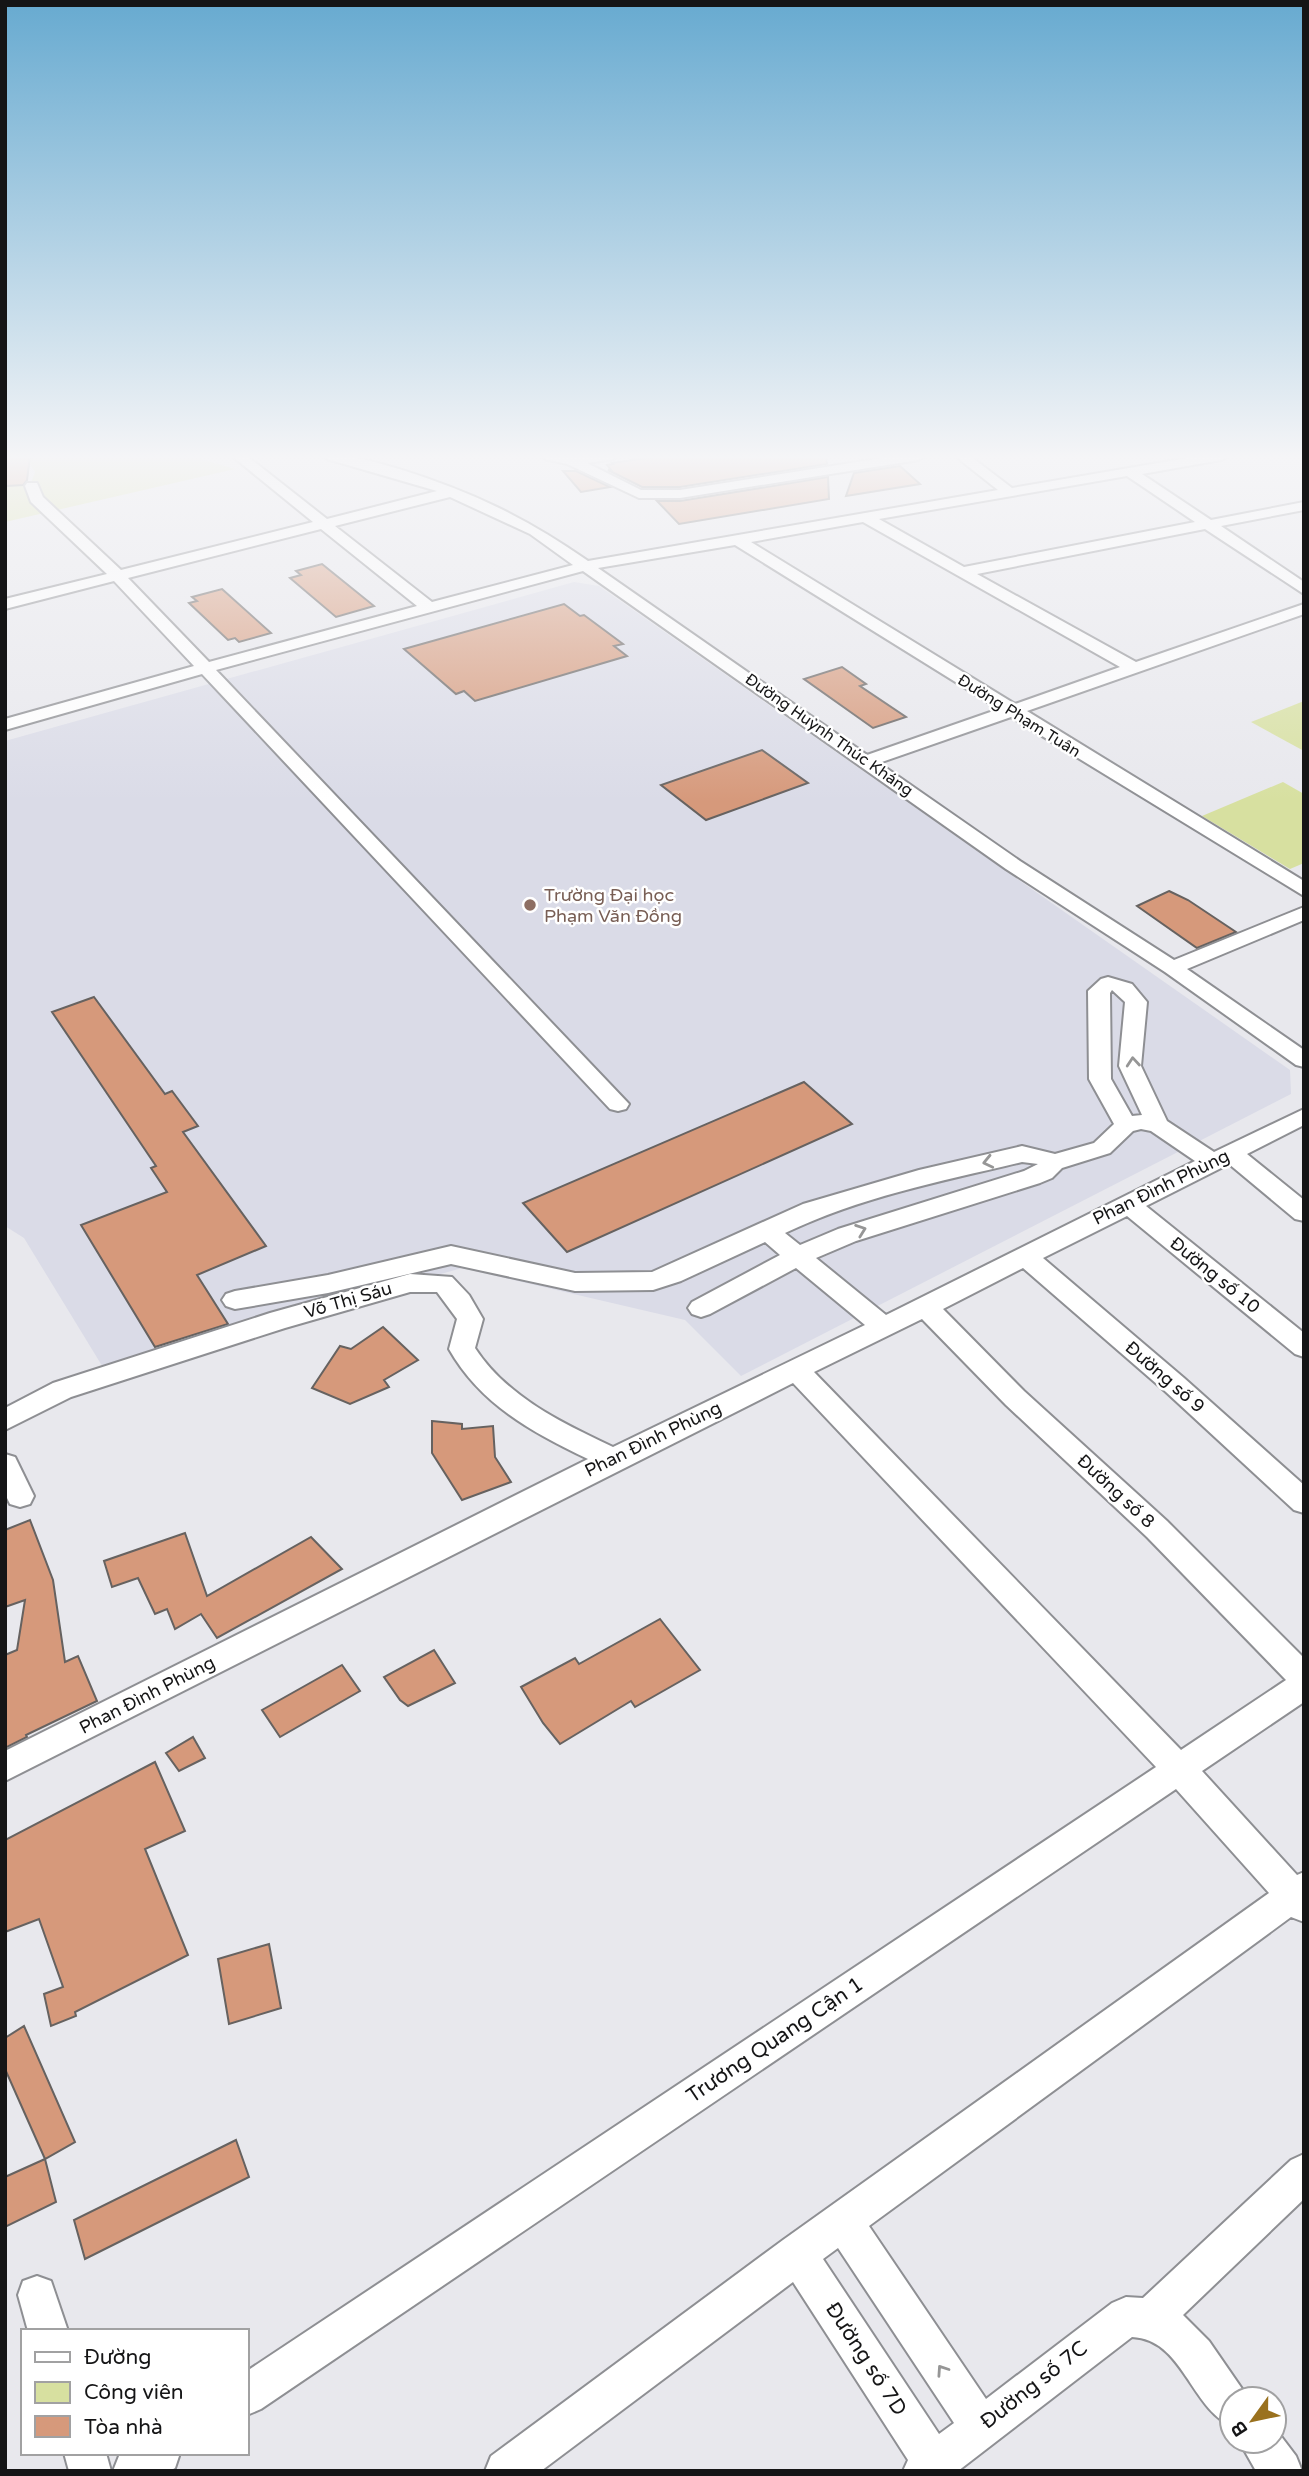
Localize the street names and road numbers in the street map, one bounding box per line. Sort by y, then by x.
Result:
street label: Đường Huỳnh Thúc Kháng [741,669,917,801]
street label: Đường Phạm Tuân [954,670,1084,762]
street label: Phan Đình Phùng [1089,1144,1233,1230]
street label: Đường số 10 [1166,1232,1264,1318]
street label: Võ Thị Sáu [302,1277,394,1323]
street label: Đường số 9 [1121,1337,1209,1417]
street label: Phan Đình Phùng [581,1396,725,1482]
street label: Đường số 8 [1073,1449,1159,1533]
street label: Phan Đình Phùng [75,1651,219,1739]
street label: Trương Quang Cận 1 [682,1972,868,2108]
street label: Đường số 7D [820,2298,912,2420]
street label: Đường số 7C [975,2335,1093,2435]

